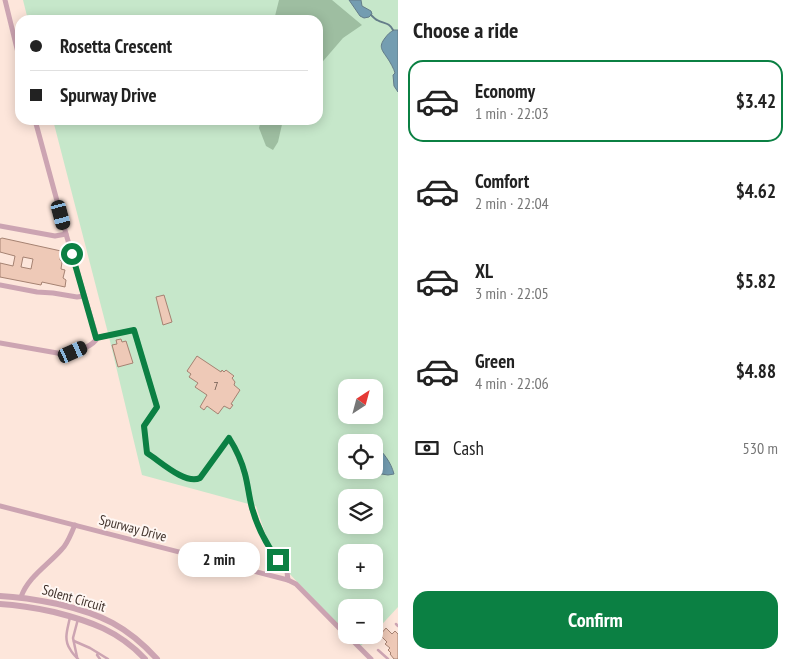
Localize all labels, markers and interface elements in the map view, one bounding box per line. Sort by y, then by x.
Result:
text: Choose a ride [413,16,518,44]
text: Rosetta Crescent [60,34,172,58]
icon: car [415,79,460,124]
text: Economy [475,79,535,103]
text: Spurway Drive [60,83,157,107]
text: $3.42 [736,89,776,113]
text: 1 min · 22:03 [475,103,549,123]
icon: car [415,169,460,214]
text: Comfort [475,169,529,193]
text: $4.62 [736,179,776,203]
text: 2 min · 22:04 [475,193,549,213]
car [49,199,72,231]
route start [61,243,83,265]
icon: car [415,259,460,304]
text: XL [475,259,493,283]
text: $5.82 [736,269,776,293]
text: 3 min · 22:05 [475,283,549,303]
car [56,339,89,365]
icon: car [415,349,460,394]
text: Green [475,349,515,373]
text: $4.88 [736,359,776,383]
text: 4 min · 22:06 [475,373,549,393]
house number: 7 [214,379,219,393]
north arrow [338,379,382,424]
map controls [338,379,383,644]
button: locate [338,434,383,479]
icon: cash [413,434,441,462]
text: Cash [453,436,484,460]
text: 530 m [743,438,778,458]
button: layers [338,489,383,534]
street label: Spurway Drive [97,510,169,546]
callout: 2 min [178,542,260,578]
button: + [338,544,383,589]
text: 2 min [203,549,235,569]
route end [267,549,289,571]
street label: Solent Circuit [40,580,108,616]
button: Confirm [413,591,778,649]
button: − [338,599,383,644]

